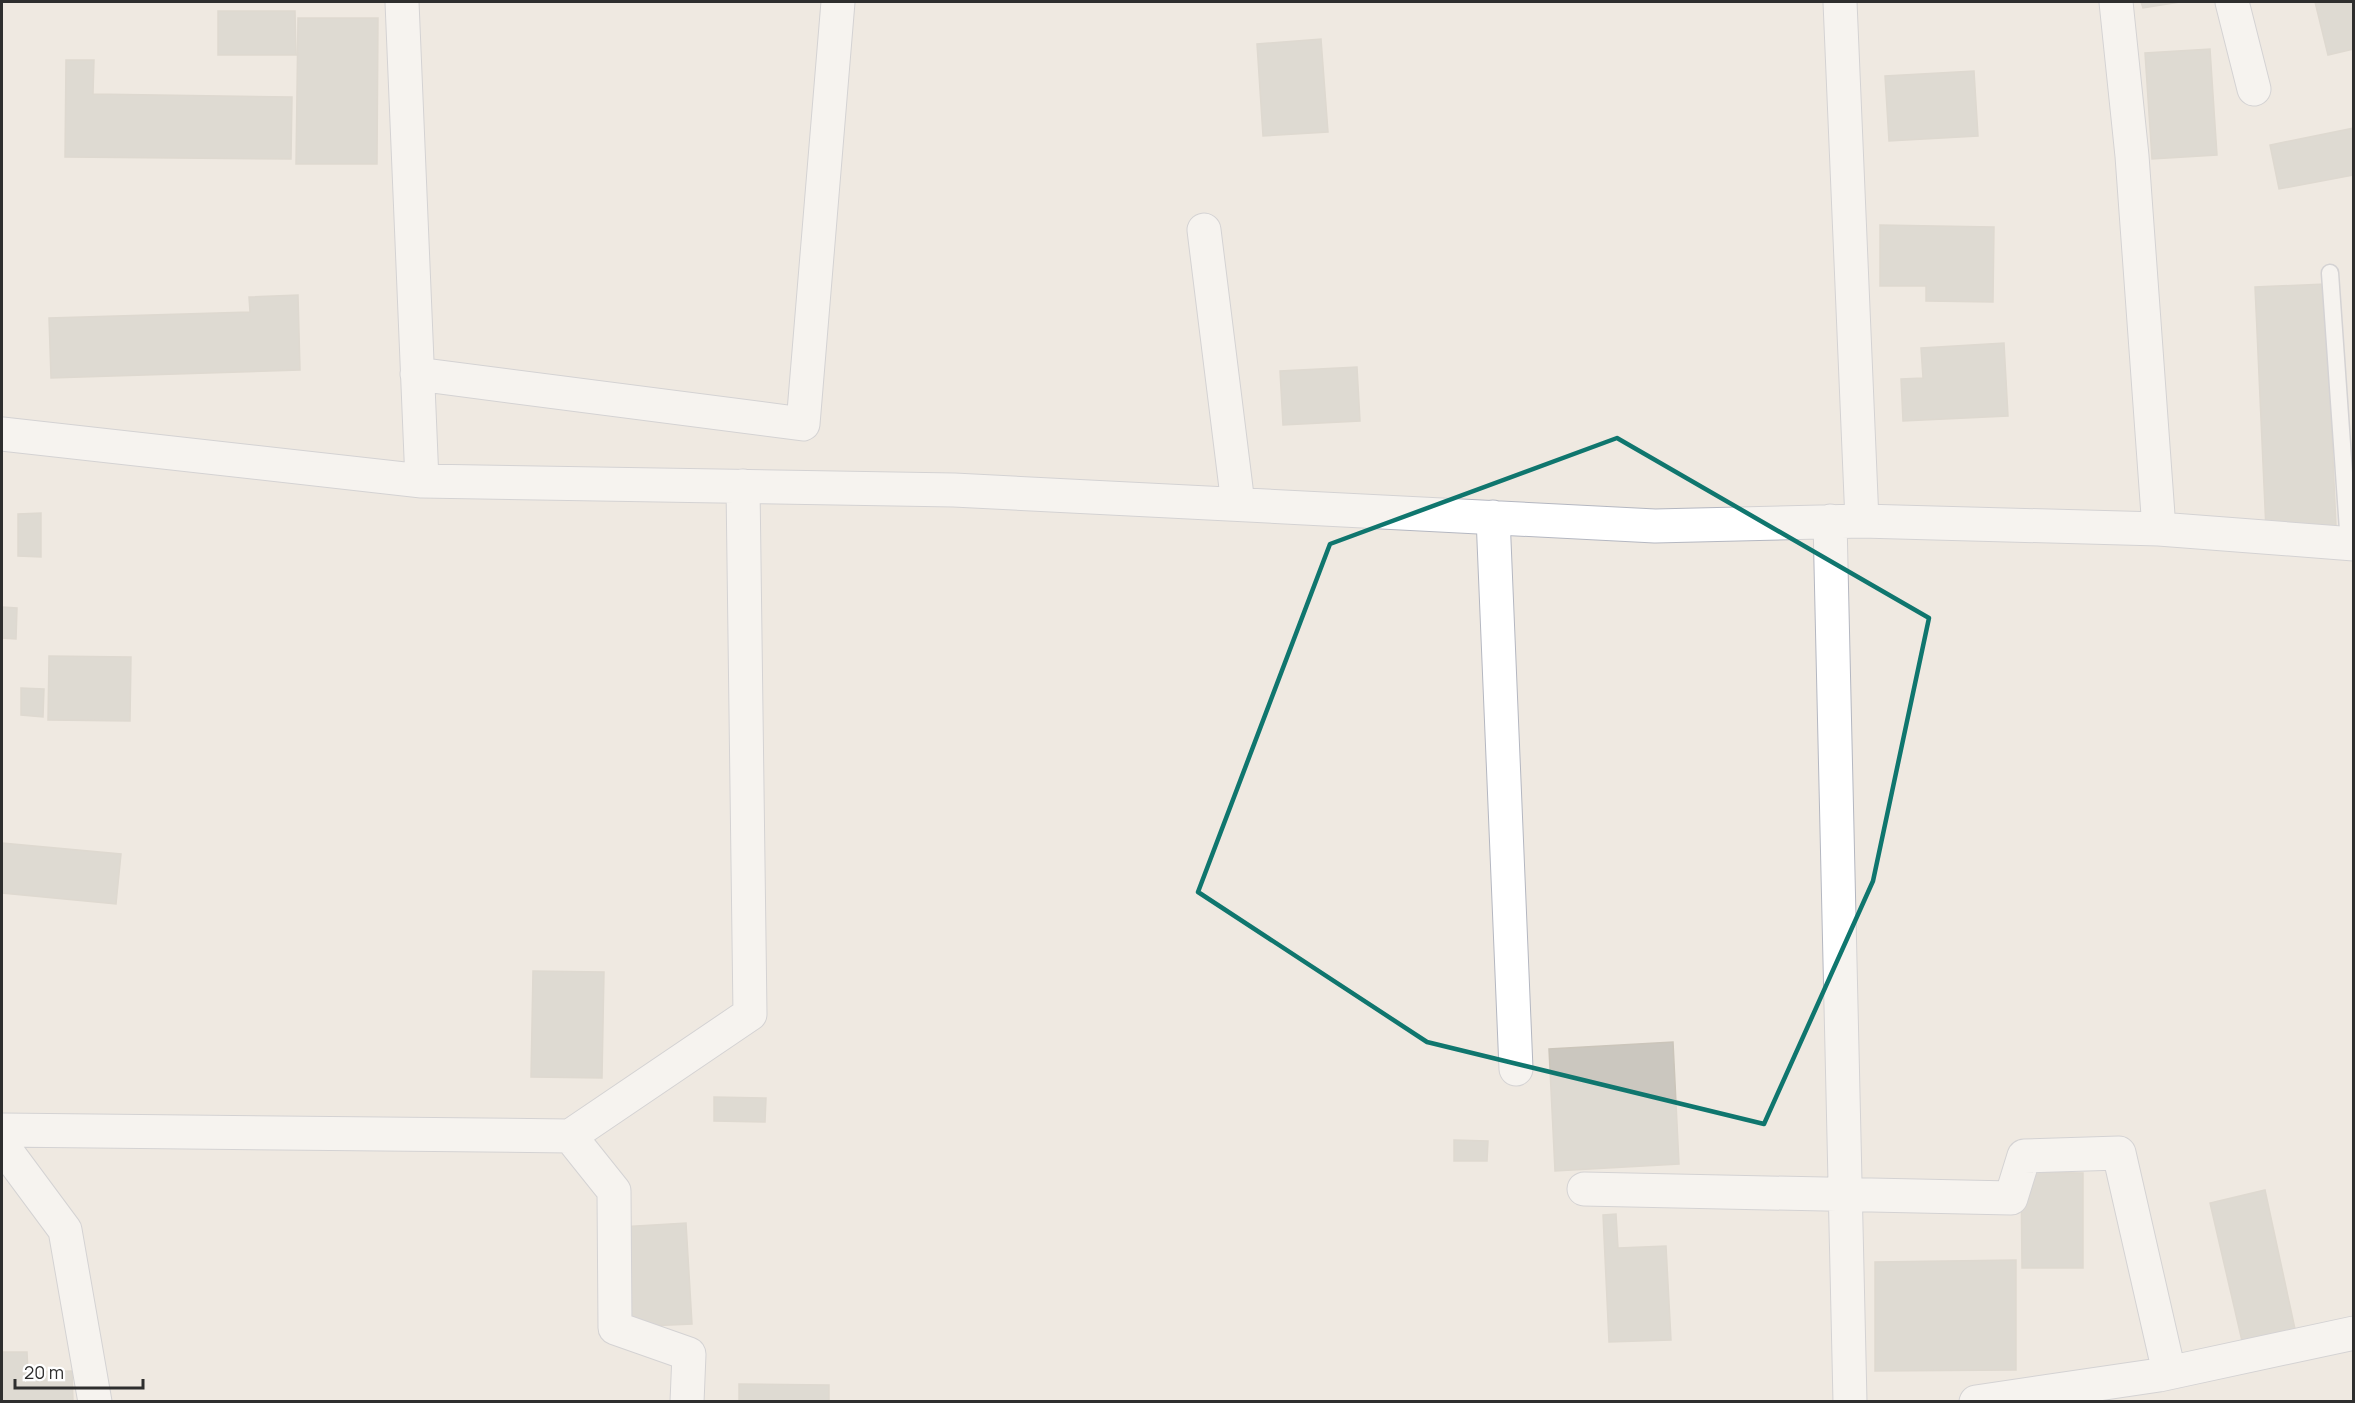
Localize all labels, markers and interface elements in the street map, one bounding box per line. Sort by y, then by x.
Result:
scale bar [15,1352,142,1390]
text: 20 m [24,1360,64,1384]

